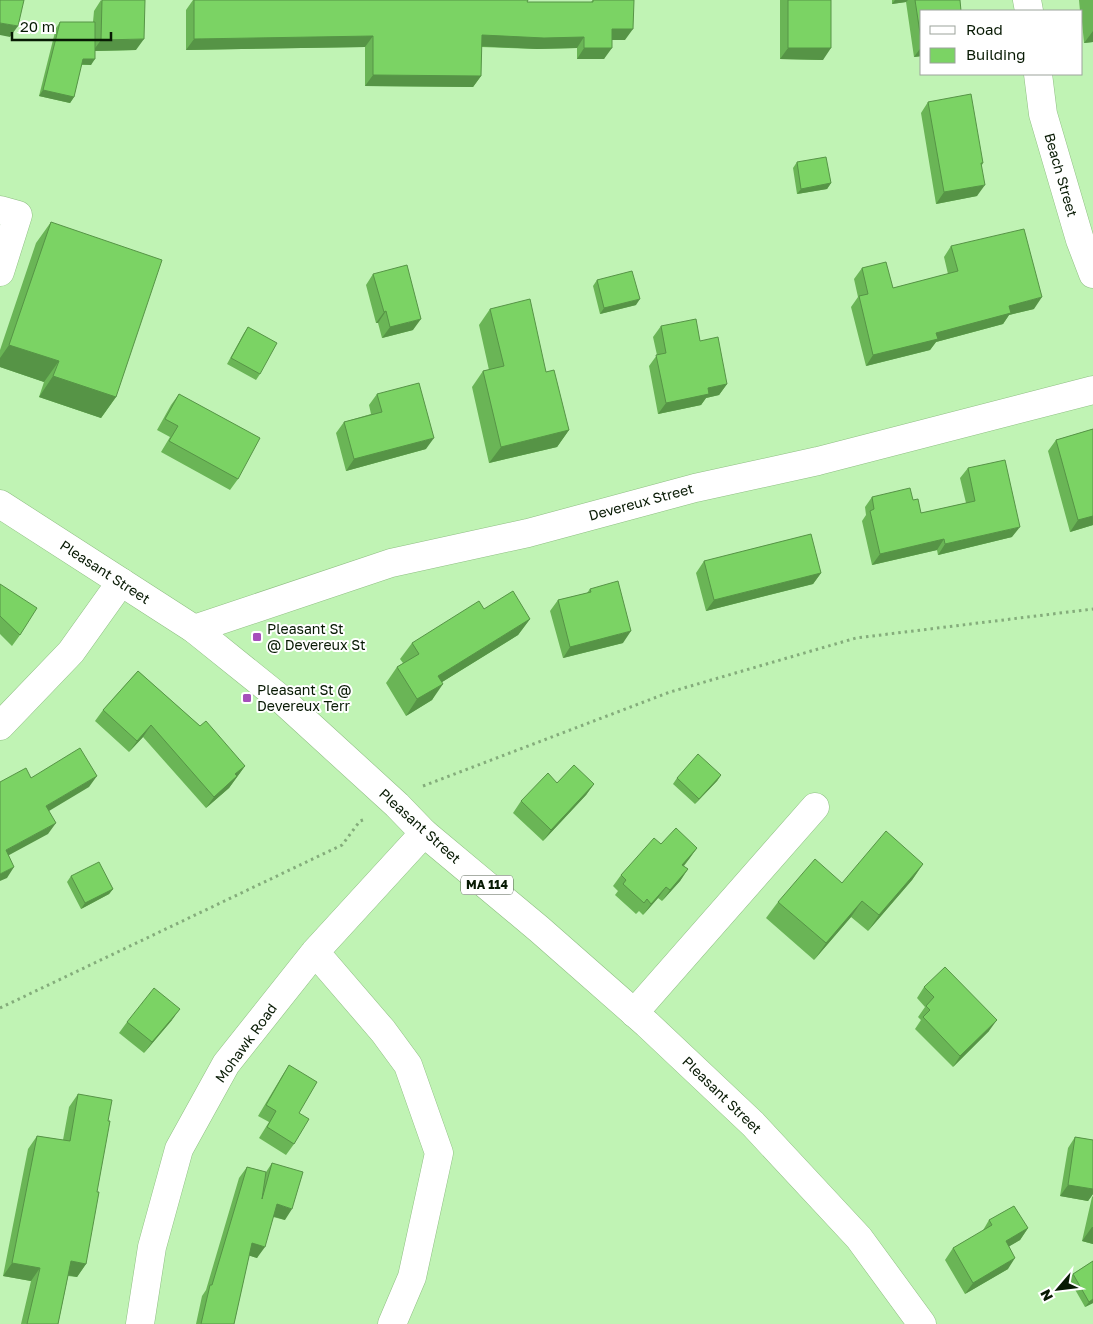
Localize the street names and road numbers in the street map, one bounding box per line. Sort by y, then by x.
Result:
street label: Beach Street [1041,131,1082,219]
street label: Devereux Street [587,479,695,524]
street label: Pleasant Street [57,536,153,607]
street label: Pleasant Street [376,785,465,867]
road number: MA 114 [461,876,513,894]
street label: Mohawk Road [211,1000,280,1086]
street label: Pleasant Street [679,1052,766,1137]

